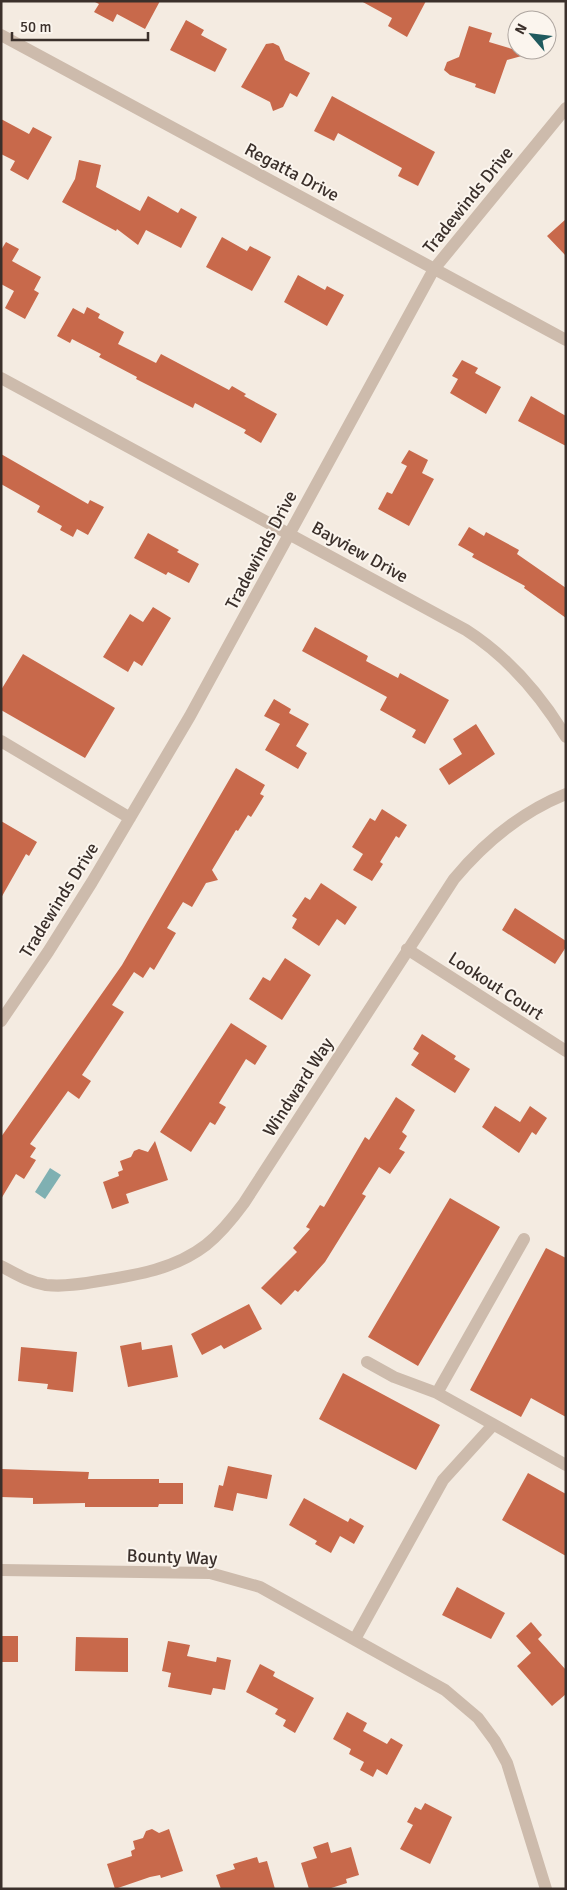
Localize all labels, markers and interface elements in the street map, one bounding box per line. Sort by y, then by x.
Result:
scale bar [12,10,149,42]
north arrow [507,10,557,60]
text: 50 m [20,18,51,36]
text: N [511,21,531,37]
street label: Regatta Drive [241,138,343,206]
street label: Tradewinds Drive [418,142,518,258]
street label: Tradewinds Drive [220,487,302,613]
street label: Bayview Drive [308,516,412,588]
street label: Tradewinds Drive [15,838,103,962]
street label: Lookout Court [444,947,548,1025]
street label: Windward Way [258,1033,338,1141]
street label: Bounty Way [126,1544,218,1570]

